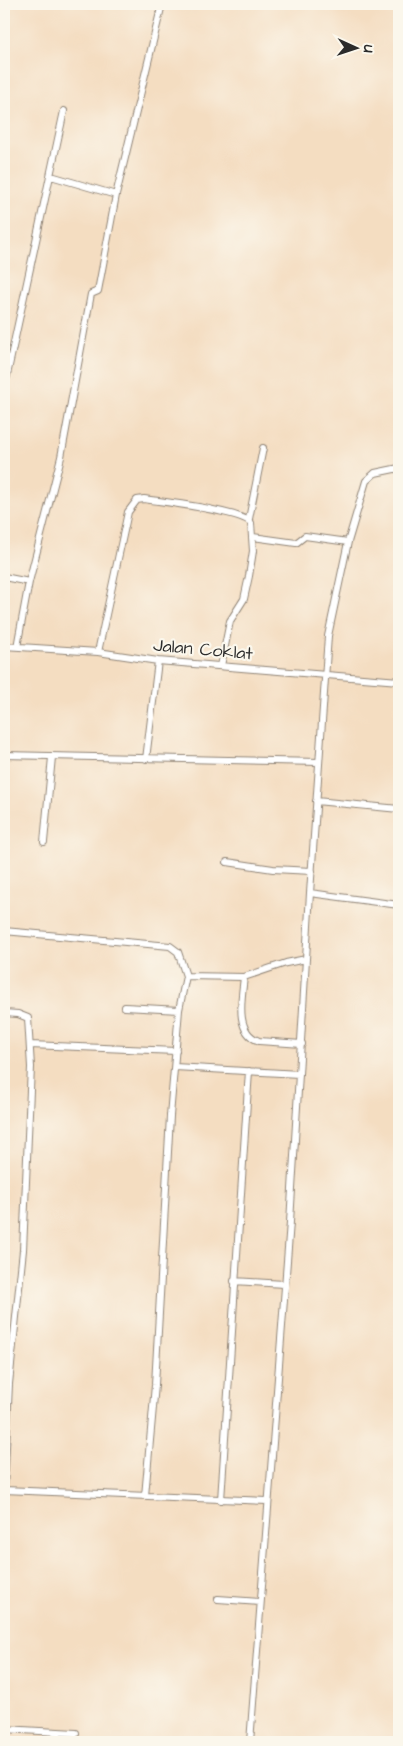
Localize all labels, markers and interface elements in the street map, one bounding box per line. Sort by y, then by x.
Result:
north arrow [330,22,380,72]
text: U [358,44,378,53]
street label: Jalan Coklat [152,633,255,666]

